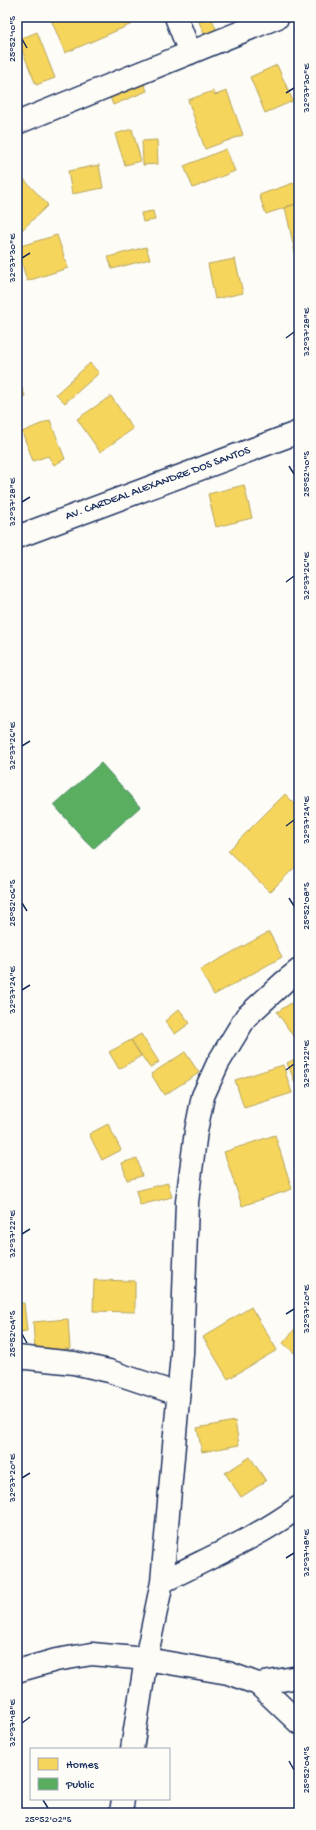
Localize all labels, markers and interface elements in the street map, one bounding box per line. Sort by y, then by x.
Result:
text: 25°52'10"S [7,16,19,62]
text: 32°37'30"E [301,63,313,113]
text: 32°37'30"E [7,233,19,283]
text: 32°37'28"E [301,307,313,357]
street label: AV. CARDEAL ALEXANDRE DOS SANTOS [64,444,253,524]
text: 25°52'10"S [301,451,313,497]
text: 32°37'28"E [7,477,19,527]
text: 32°37'26"E [301,551,313,601]
text: 32°37'26"E [7,721,19,771]
text: 32°37'24"E [301,795,313,845]
text: 25°52'06"S [7,879,19,926]
text: 25°52'08"S [301,882,313,930]
text: 32°37'24"E [7,965,19,1015]
text: 32°37'22"E [301,1039,313,1089]
text: 32°37'22"E [7,1209,19,1259]
text: 32°37'20"E [301,1284,313,1334]
text: 25°52'04"S [7,1310,19,1357]
text: 32°37'20"E [7,1453,19,1503]
text: 32°37'18"E [301,1529,313,1578]
text: 32°37'18"E [7,1699,19,1748]
text: 25°52'04"S [301,1746,313,1793]
legend [30,1748,170,1800]
text: Homes [66,1759,99,1773]
text: Public [65,1779,95,1793]
text: 25°52'02"S [25,1814,72,1826]

